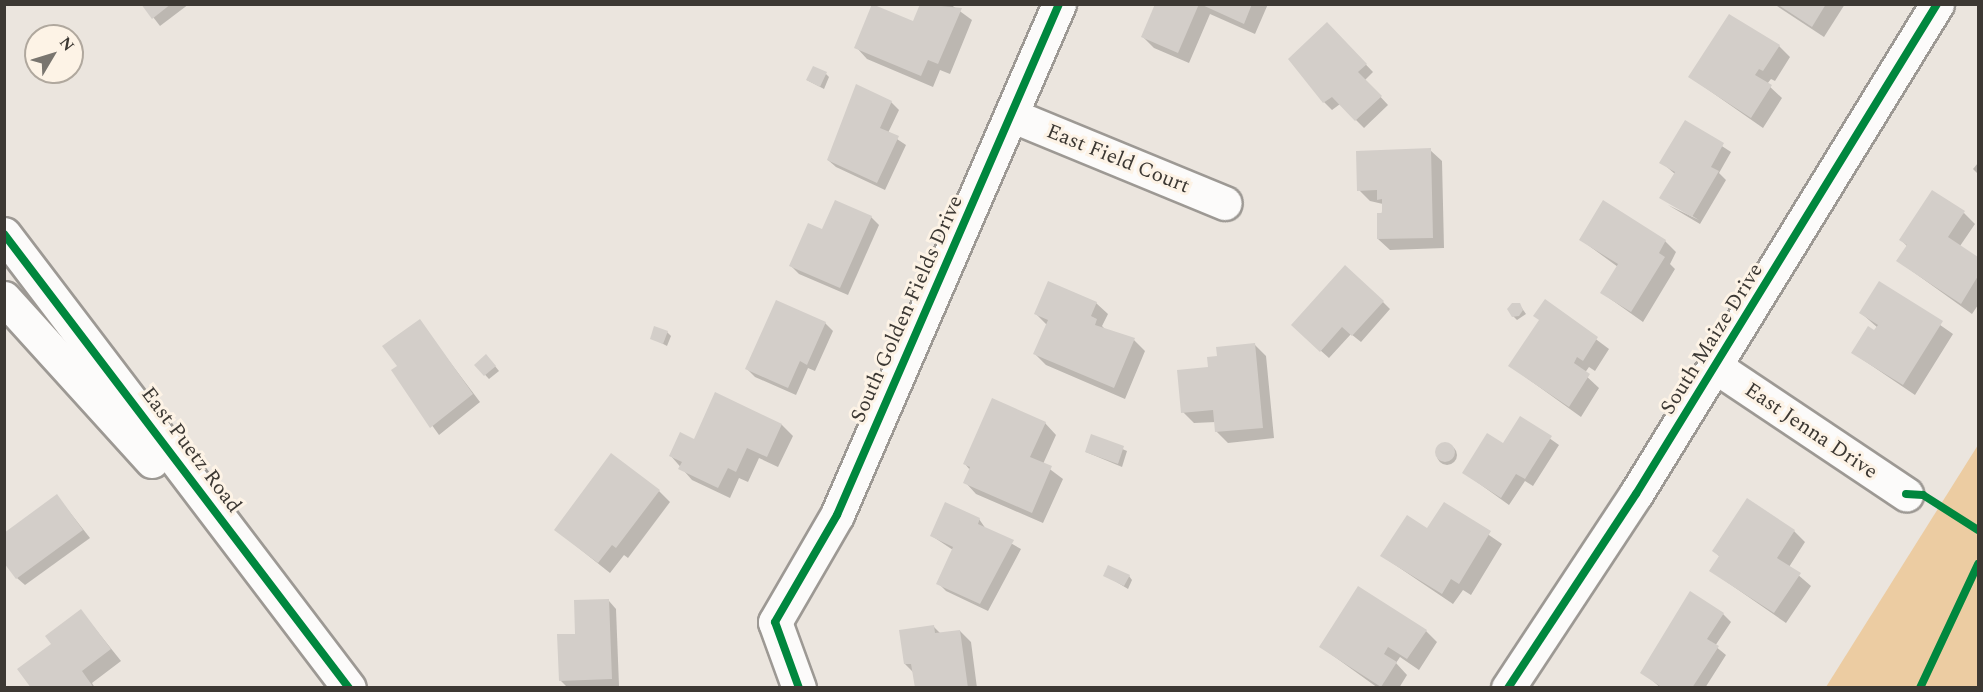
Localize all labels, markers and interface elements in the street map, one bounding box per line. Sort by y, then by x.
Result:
north arrow [24,24,84,84]
text: N [53,32,80,57]
street label: East Field Court [1043,119,1193,199]
street label: South Golden Fields Drive [846,192,968,426]
street label: South Maize Drive [1655,259,1769,419]
street label: East Jenna Drive [1740,377,1882,485]
street label: East Puetz Road [136,382,246,518]

